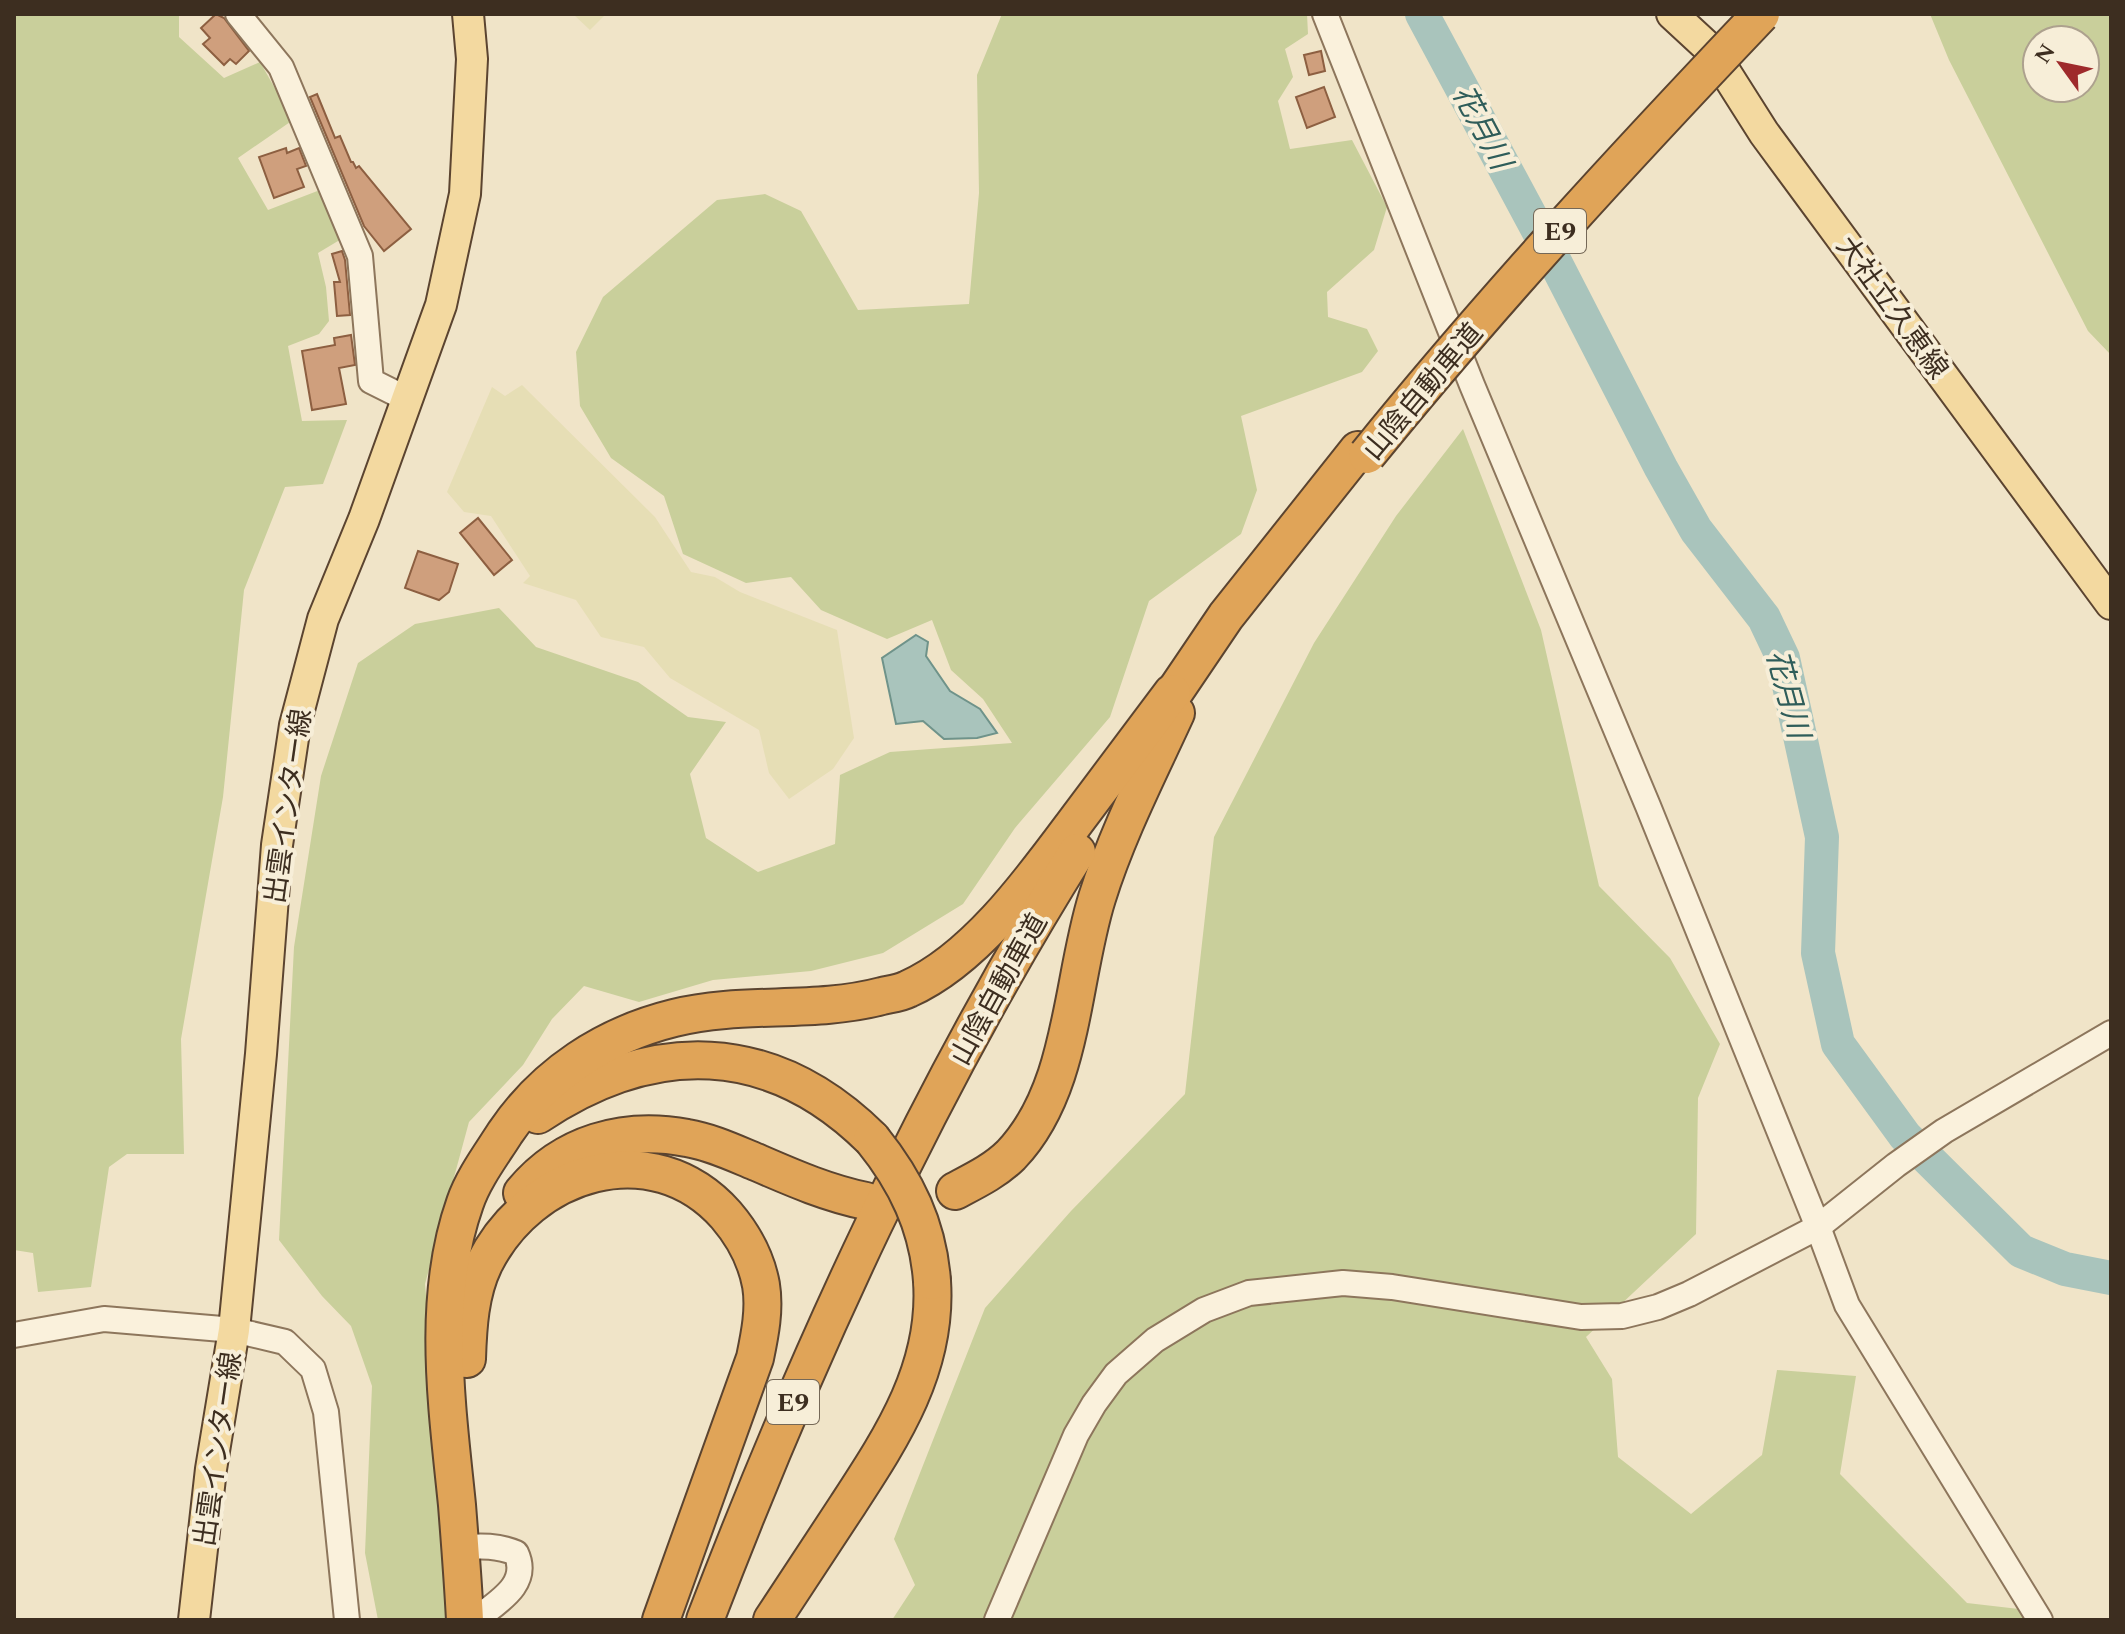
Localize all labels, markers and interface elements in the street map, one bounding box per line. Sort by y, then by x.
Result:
north arrow [2021,24,2101,104]
text: N [2027,37,2064,70]
water label: 花月川 [1440,77,1524,181]
road number: E9 [1534,209,1586,253]
street label: 大社立久恵線 [1825,227,1959,388]
street label: 山陰自動車道 [1353,314,1494,470]
water label: 花月川 [1753,645,1822,747]
street label: 出雲インター線 [254,706,323,906]
street label: 山陰自動車道 [940,906,1059,1074]
street label: 出雲インター線 [184,1349,253,1549]
road number: E9 [767,1380,819,1424]

